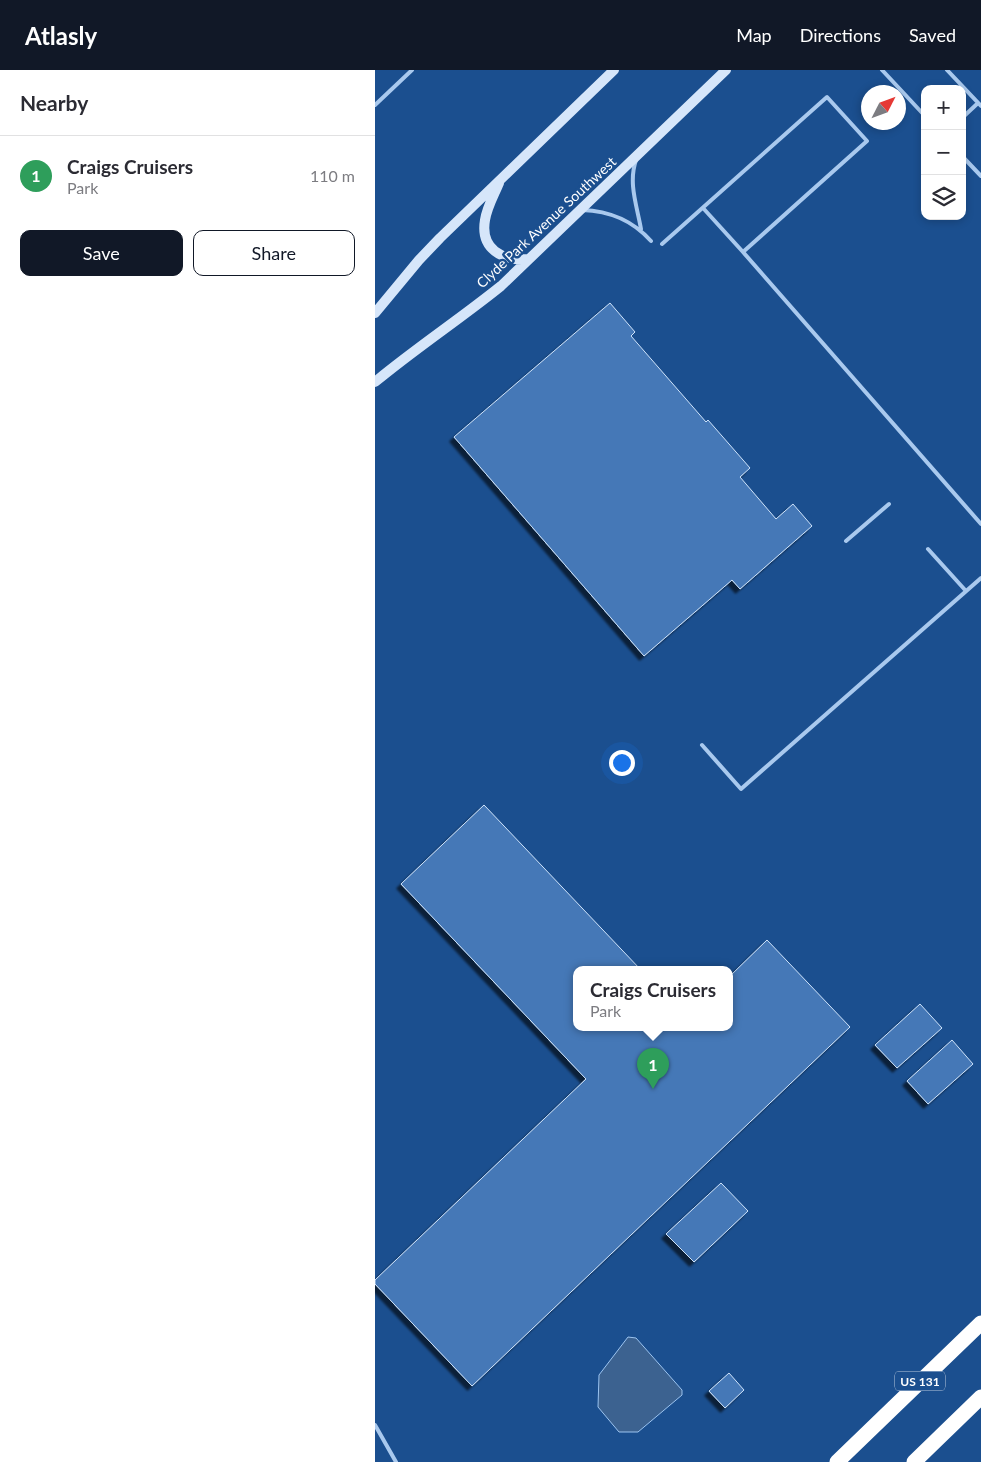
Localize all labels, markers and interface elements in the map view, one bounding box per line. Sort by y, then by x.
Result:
text: Atlasly [25,21,97,50]
text: Map [736,24,772,46]
text: Directions [800,24,881,46]
text: Saved [909,24,956,46]
north arrow [861,85,906,130]
map controls [921,85,966,220]
button: + [921,85,966,130]
text: Nearby [20,90,88,115]
button: − [921,130,966,175]
street label: Clyde Park Avenue Southwest [473,153,619,291]
text: Craigs Cruisers [67,155,193,178]
text: 1 [31,166,41,185]
text: 110 m [310,166,355,185]
button: layers [921,175,966,220]
text: Park [67,178,98,197]
button: Save [20,230,183,276]
button: Share [193,230,355,276]
your location [609,750,635,776]
popup [573,966,733,1031]
text: Craigs Cruisers [590,978,716,1001]
text: Park [590,1001,621,1020]
pin: 1 [637,1048,669,1089]
road number: US 131 [895,1372,945,1390]

